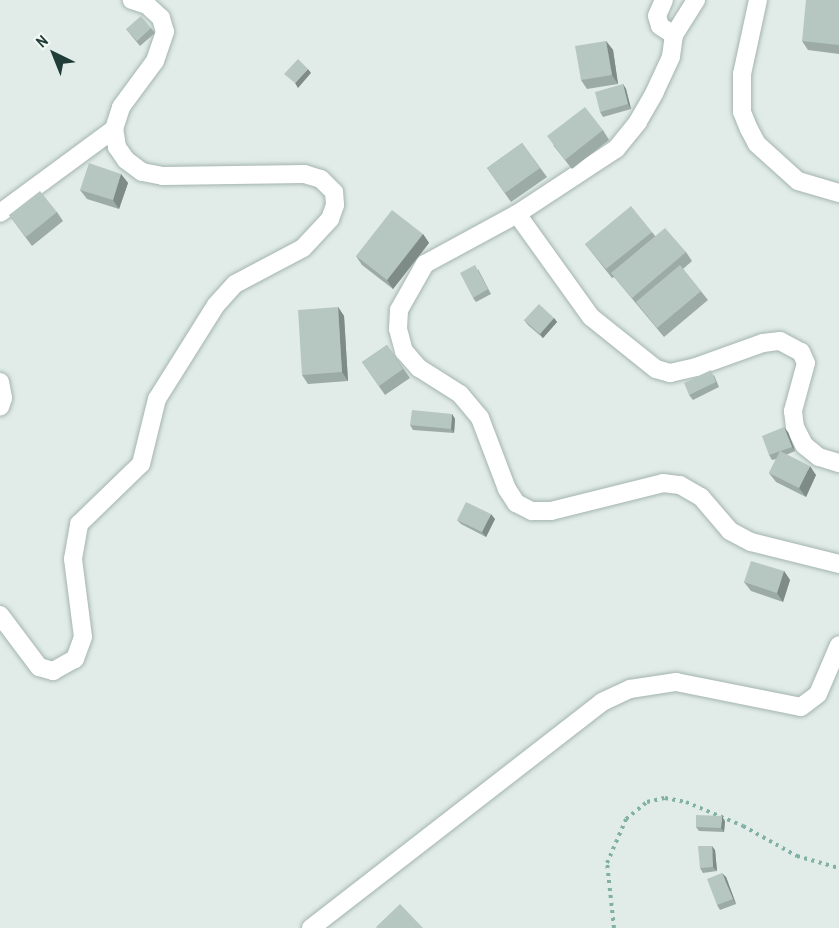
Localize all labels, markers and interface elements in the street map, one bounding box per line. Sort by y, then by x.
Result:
north arrow [24,24,84,84]
text: N [31,30,53,52]

